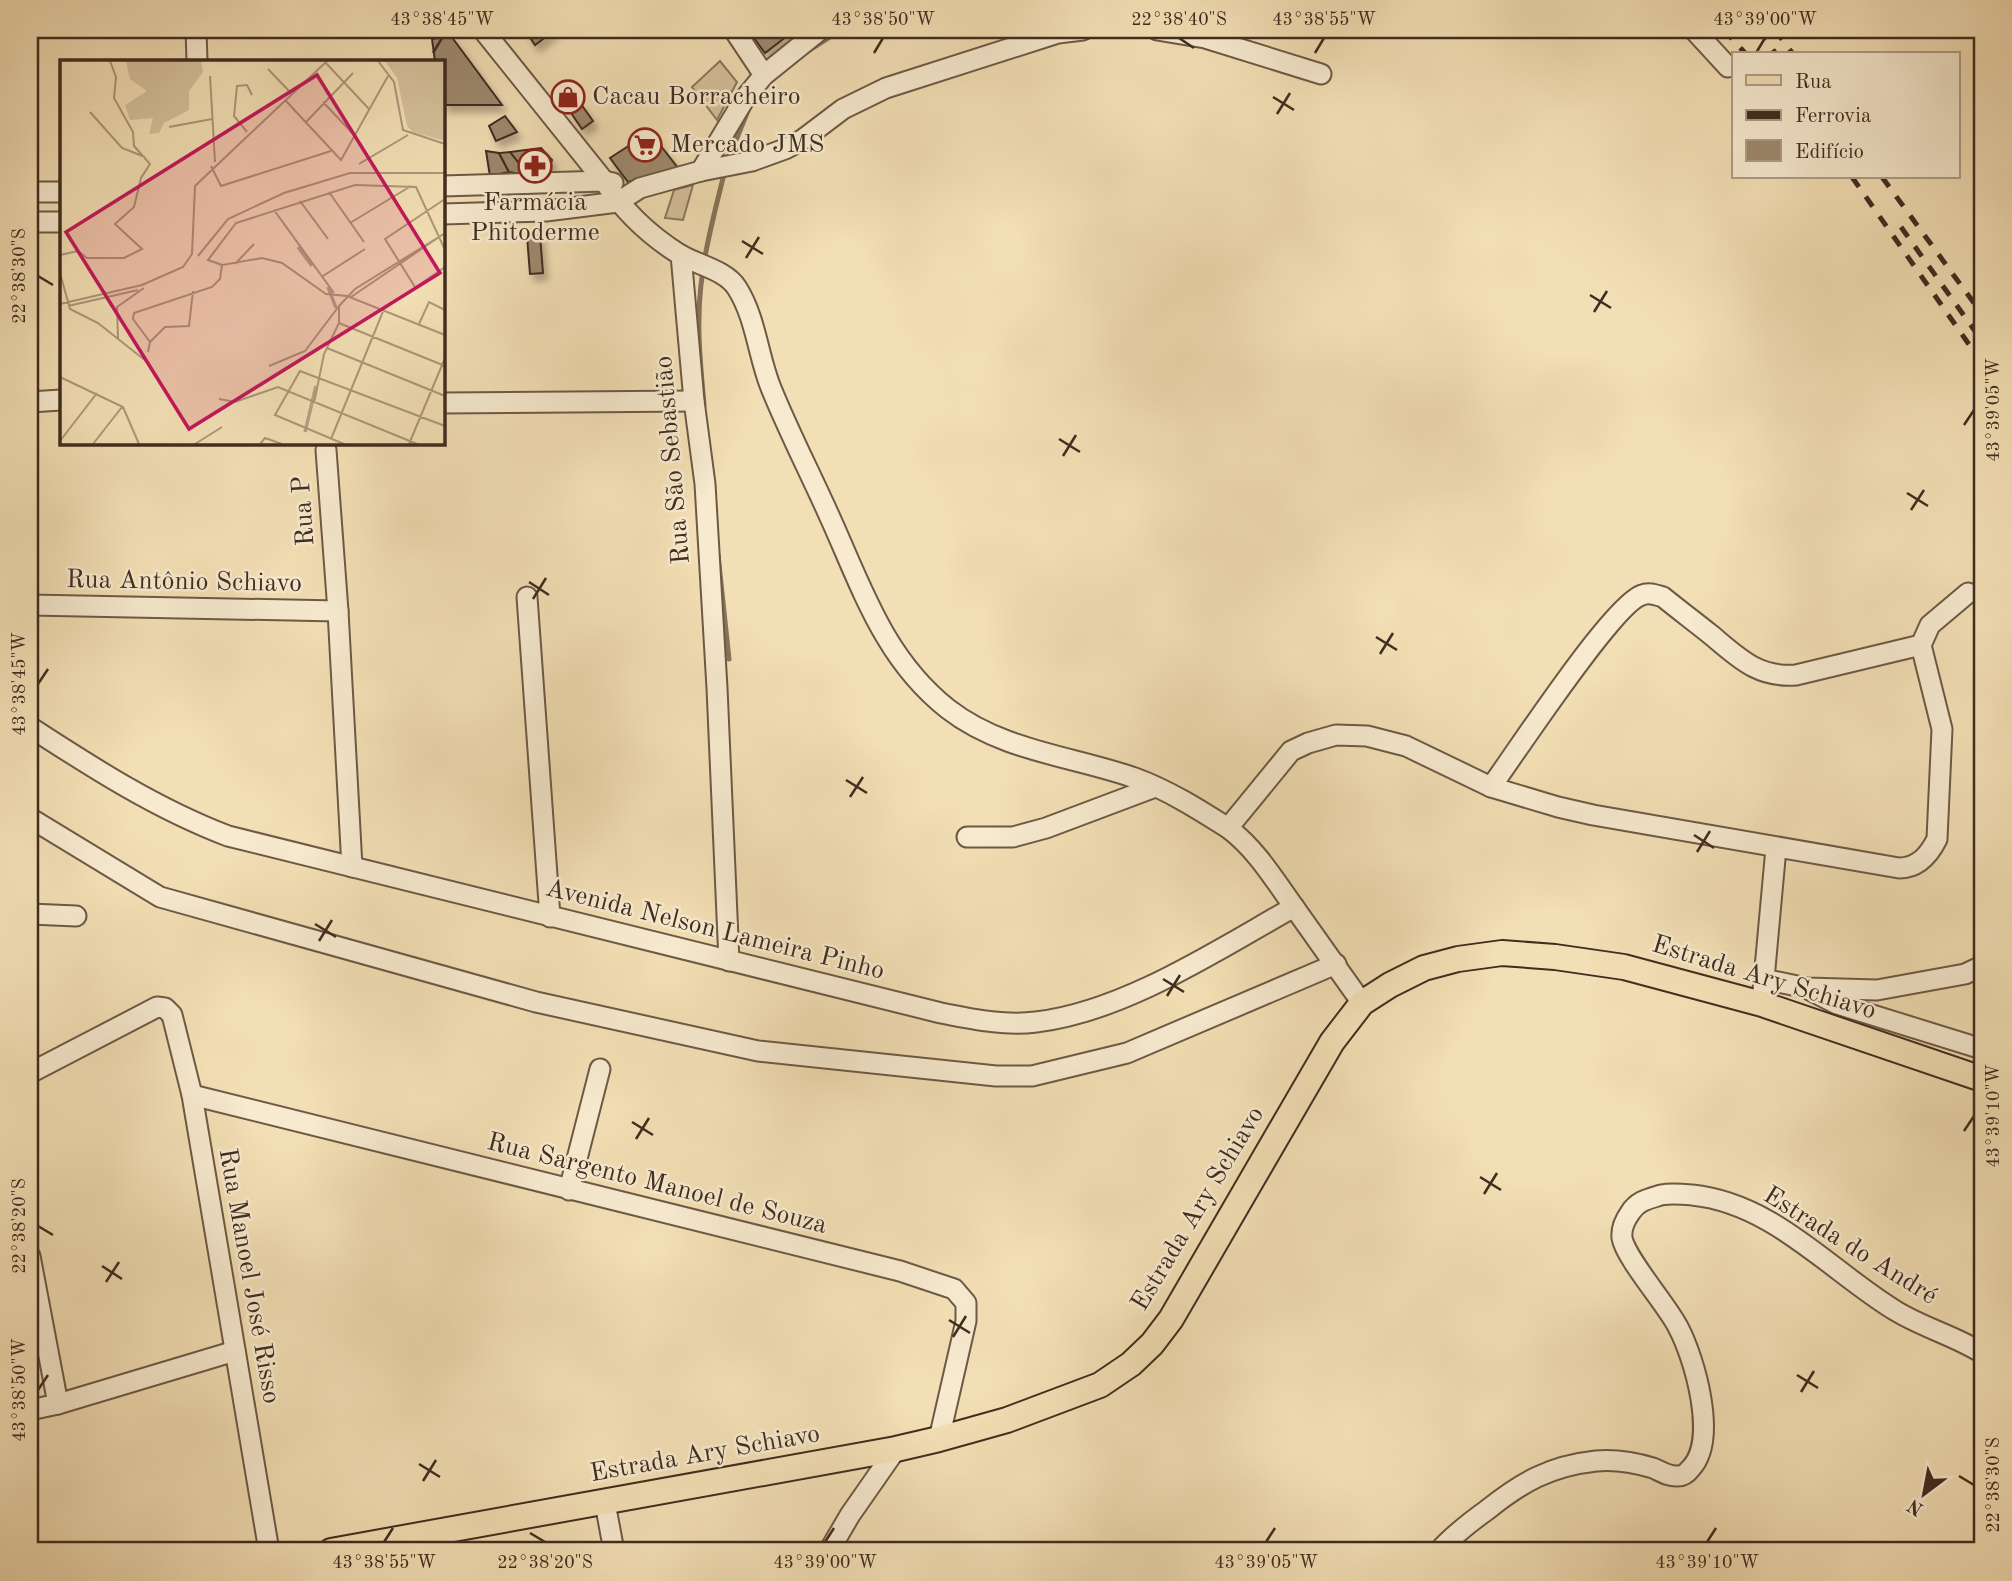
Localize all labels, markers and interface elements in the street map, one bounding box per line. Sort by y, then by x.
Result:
text: 43°38'45"W [390,11,494,29]
text: 43°38'50"W [831,11,935,29]
text: 22°38'40"S [1131,11,1227,29]
text: 43°38'55"W [1272,11,1376,29]
text: 43°39'00"W [1713,11,1817,29]
legend [1732,52,1960,178]
inset map [60,60,444,444]
text: Rua [1795,72,1832,93]
shop icon: Cacau Borracheiro [549,78,587,116]
place label: Cacau Borracheiro [592,84,801,110]
text: Ferrovia [1795,106,1871,127]
supermarket icon: Mercado JMS [626,126,664,164]
place label: Mercado JMS [670,132,824,158]
text: Edifício [1795,142,1864,163]
pharmacy icon: Farmácia Phitoderme [516,147,554,185]
place label: Farmácia Phitoderme [470,190,600,246]
text: 22°38'30"S [11,228,29,324]
street label: Rua São Sebastião [651,355,695,565]
text: 43°39'05"W [1985,358,2003,462]
street label: Rua P [289,475,319,547]
street label: Rua Antônio Schiavo [66,567,302,597]
text: 43°38'45"W [11,632,29,736]
street label: Avenida Nelson Lameira Pinho [543,875,887,985]
street label: Estrada Ary Schiavo [1649,931,1879,1025]
text: 43°39'10"W [1985,1064,2003,1168]
street label: Estrada Ary Schiavo [1127,1102,1269,1316]
street label: Rua Sargento Manoel de Souza [484,1129,830,1239]
street label: Rua Manoel José Risso [214,1146,284,1406]
text: 22°38'20"S [11,1178,29,1274]
street label: Estrada do André [1759,1182,1941,1310]
text: 43°38'50"W [11,1338,29,1442]
street label: Estrada Ary Schiavo [588,1421,822,1487]
text: 22°38'30"S [1985,1437,2003,1533]
north arrow [1890,1458,1960,1528]
text: N [1905,1494,1928,1518]
text: 43°38'55"W [332,1554,436,1572]
text: 22°38'20"S [497,1554,593,1572]
text: 43°39'00"W [773,1554,877,1572]
text: 43°39'05"W [1214,1554,1318,1572]
text: 43°39'10"W [1655,1554,1759,1572]

